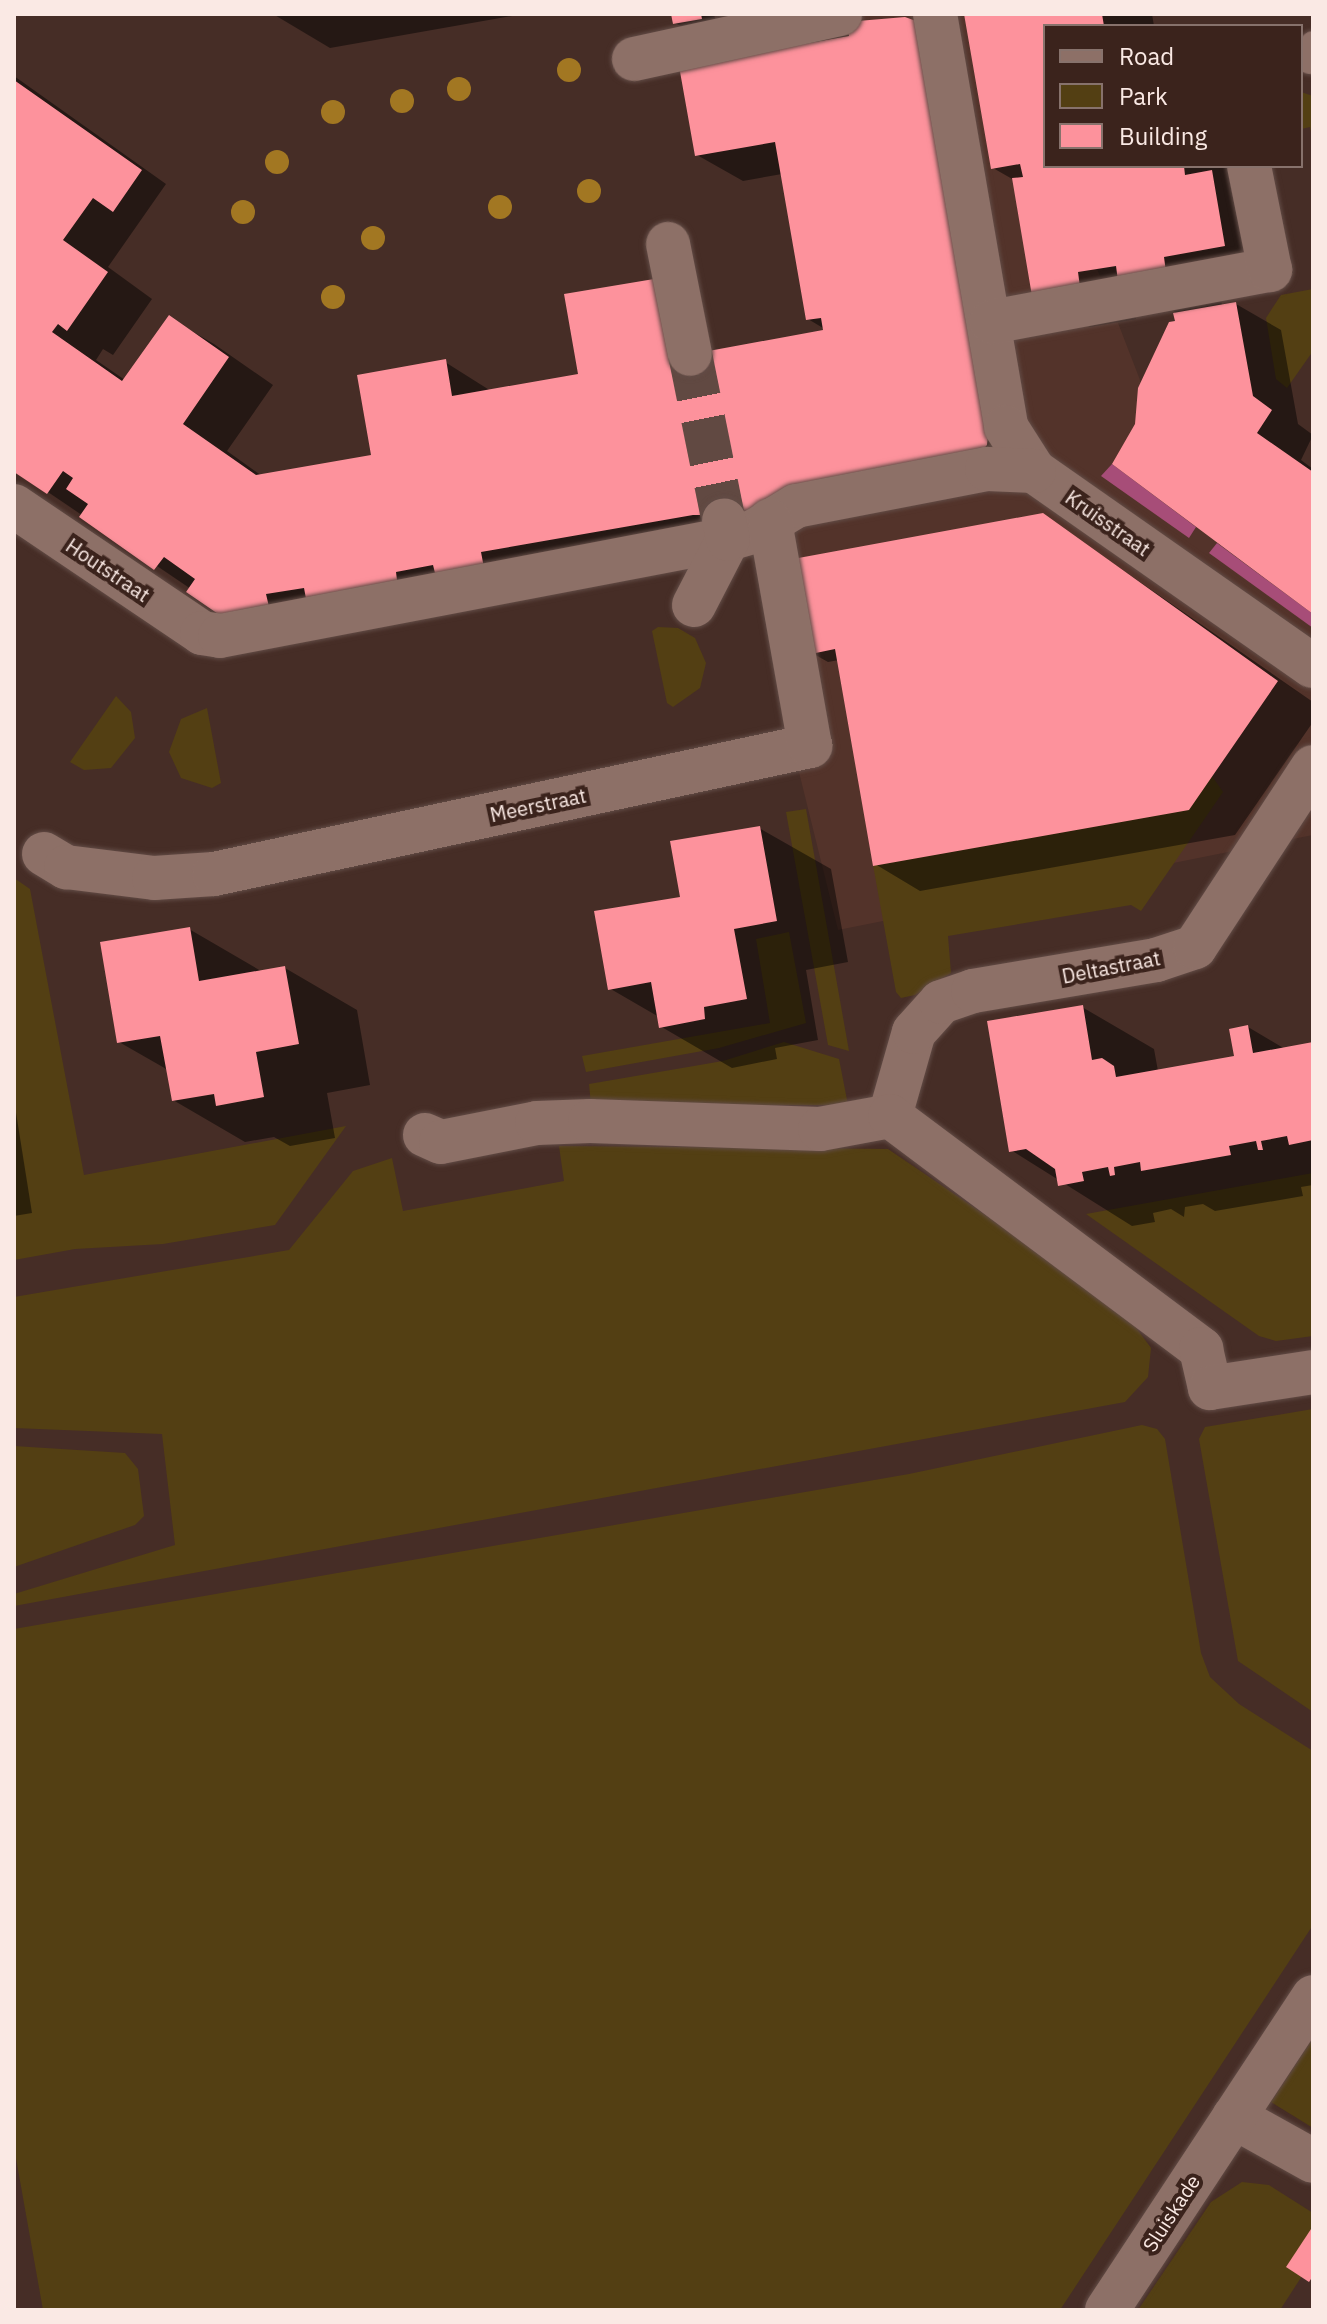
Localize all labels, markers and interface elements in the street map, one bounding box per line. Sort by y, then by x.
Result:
legend [1043,24,1303,168]
text: Road [1119,40,1174,72]
text: Park [1119,80,1168,112]
text: Building [1119,120,1207,152]
street label: Kruisstraat [1061,485,1155,561]
street label: Houtstraat [62,533,154,607]
street label: Meerstraat [488,783,588,827]
street label: Deltastraat [1060,946,1162,988]
street label: Sluiskade [1137,2170,1205,2256]

